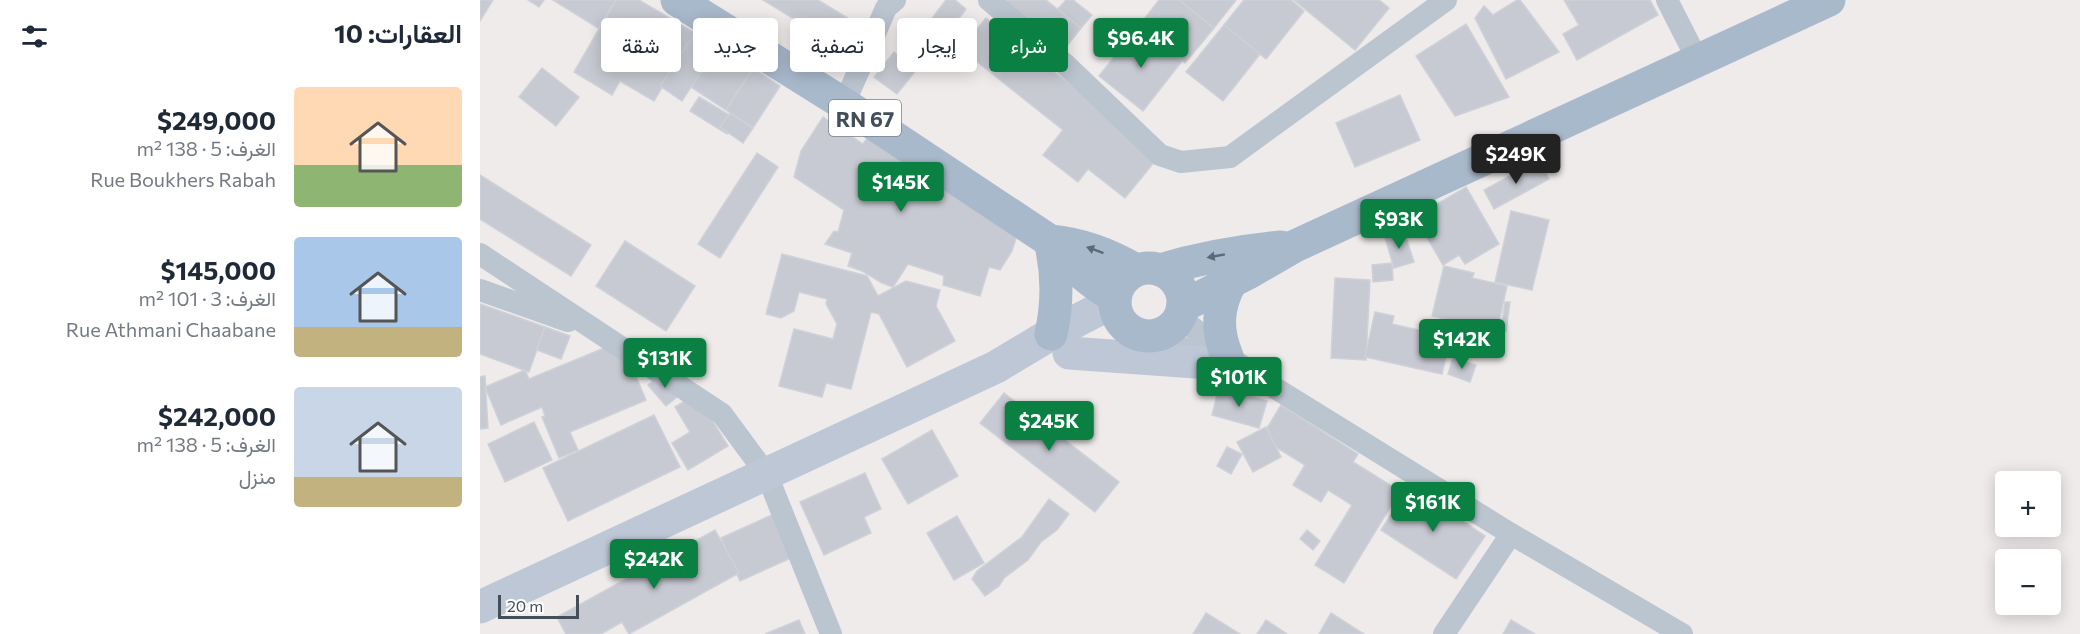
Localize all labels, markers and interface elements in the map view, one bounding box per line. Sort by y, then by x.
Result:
text: العقارات: 10 [334,17,462,48]
chip: شقة [601,18,681,72]
chip: جديد [693,18,778,72]
chip: تصفية [790,18,885,72]
chip: إيجار [897,18,977,72]
chip: شراء [989,18,1068,72]
pin: $96.4K [1092,18,1190,69]
icon: filters [18,20,51,53]
text: $96.4K [1107,25,1175,49]
road number: RN 67 [829,100,901,136]
text: $249,000 [157,104,276,135]
icon: home [342,111,414,183]
pin: $249K [1474,134,1558,185]
text: الغرف: 5 · 138 m² [137,136,276,160]
text: $249K [1485,141,1547,165]
pin: $145K [859,162,943,213]
text: Rue Boukhers Rabah [90,167,276,191]
text: $145K [872,169,930,193]
pin: $93K [1363,199,1435,250]
text: $93K [1374,206,1424,230]
one-way arrow [1085,245,1103,255]
one-way arrow [1206,252,1225,261]
text: $145,000 [161,254,276,285]
icon: home [342,261,414,333]
text: الغرف: 3 · 101 m² [139,286,276,310]
text: Rue Athmani Chaabane [66,317,276,341]
pin: $142K [1420,319,1504,370]
text: $142K [1433,326,1491,350]
pin: $131K [623,338,707,389]
text: $131K [637,345,693,369]
pin: $101K [1197,357,1281,408]
text: $101K [1211,364,1267,388]
text: $242,000 [158,400,276,431]
pin: $245K [1007,401,1091,452]
text: $245K [1019,408,1079,432]
icon: home [342,411,414,483]
text: الغرف: 5 · 138 m² [137,432,276,456]
text: منزل [239,464,276,488]
map controls [1995,471,2061,615]
button: + [1995,471,2061,537]
pin: $161K [1391,482,1475,533]
text: $161K [1405,489,1461,513]
pin: $242K [612,539,696,590]
text: $242K [624,546,684,570]
button: − [1995,549,2061,615]
scale bar [498,592,579,620]
text: 20 m [507,596,543,615]

